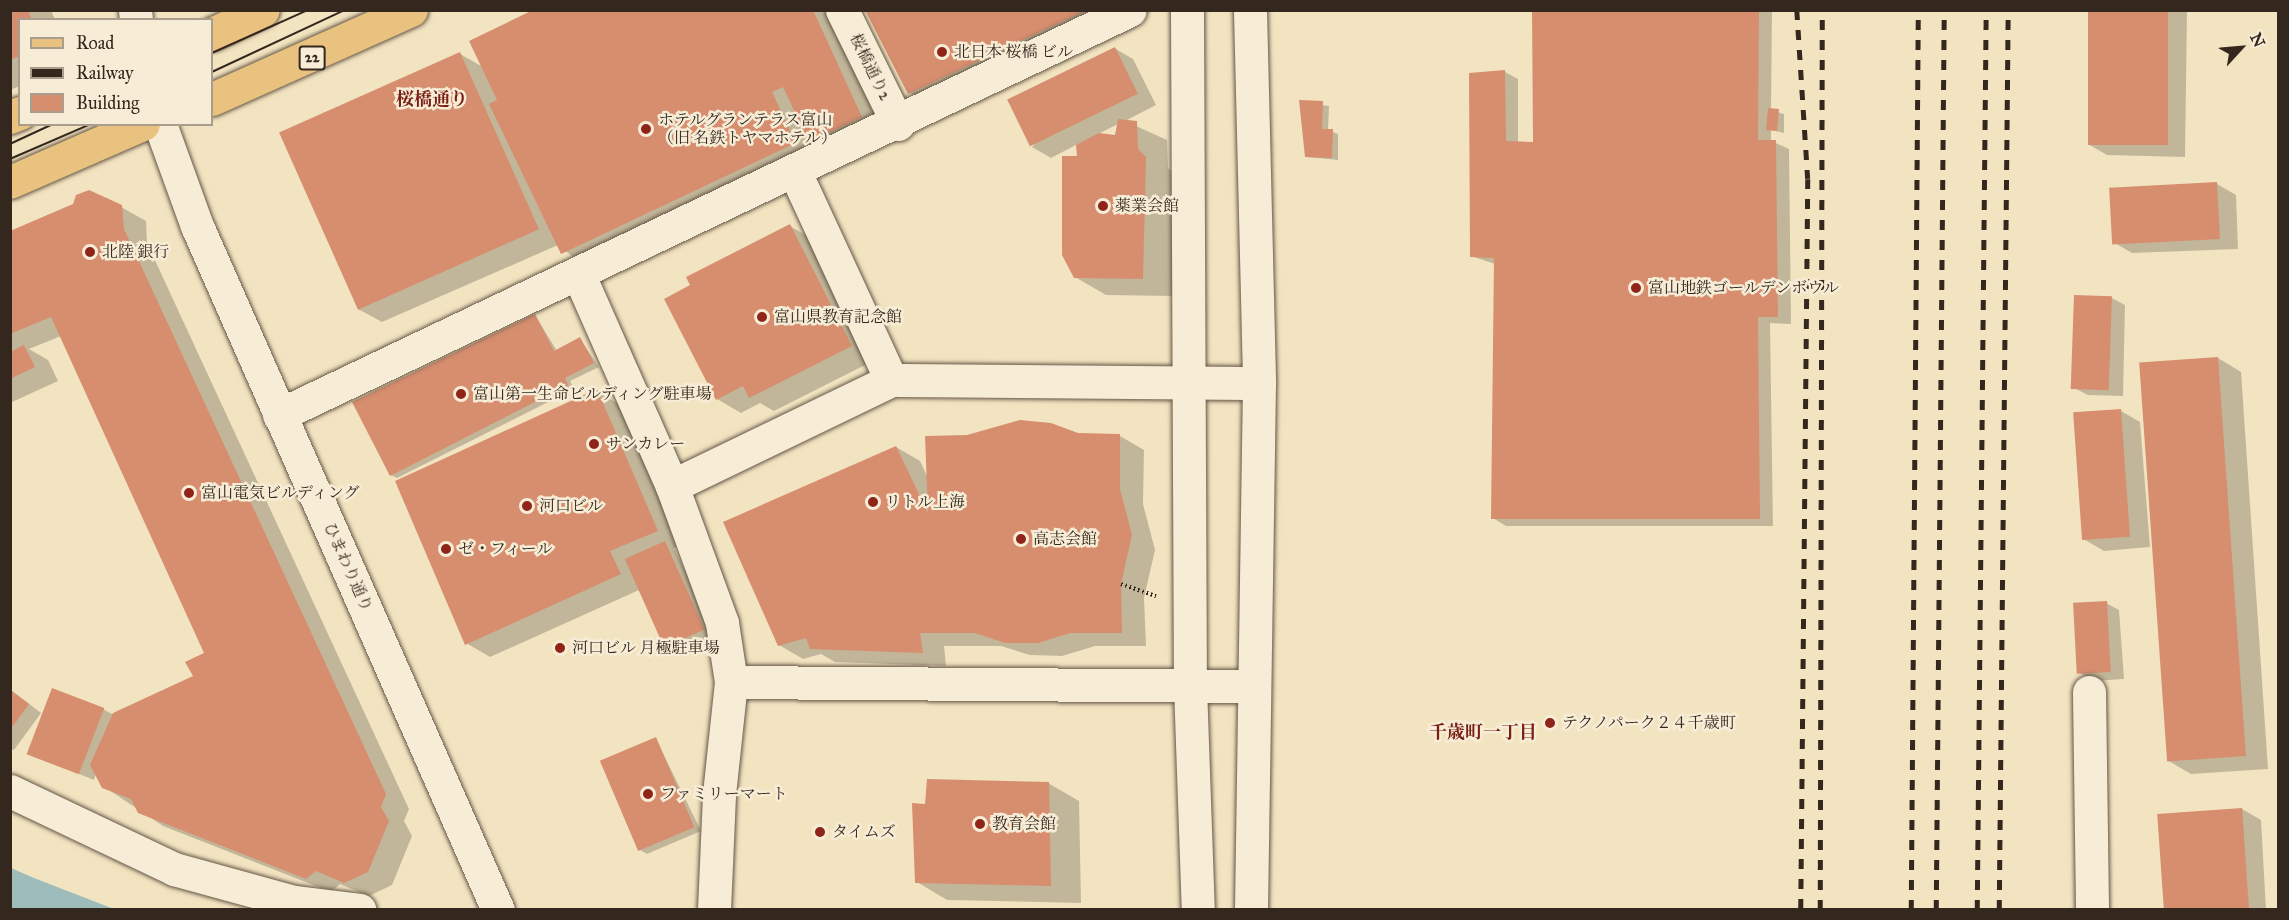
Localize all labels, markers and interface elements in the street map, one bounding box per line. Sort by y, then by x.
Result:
legend [18,18,213,126]
north arrow [2211,18,2271,78]
street label: 桜橋通り2 [846,30,894,104]
text: N [2246,30,2269,50]
text: Road [76,32,114,54]
place label: 北日本 桜橋 ビル [954,42,1073,62]
marker: 北日本 桜橋 ビル [935,45,949,59]
road number: 22 [298,46,326,70]
text: Railway [76,62,133,84]
district label: 桜橋通り [396,88,468,110]
text: Building [76,92,139,114]
place label: ホテルグランテラス富山 （旧 名鉄トヤマホテル） [658,110,837,148]
marker: ホテルグランテラス富山 （旧 名鉄トヤマホテル） [639,122,653,136]
place label: 薬業会館 [1115,196,1179,216]
marker: 薬業会館 [1096,199,1110,213]
place label: 北陸 銀行 [102,242,169,262]
marker: 北陸 銀行 [83,245,97,259]
place label: 富山地鉄ゴールデンボウル [1648,278,1840,298]
marker: 富山地鉄ゴールデンボウル [1629,281,1643,295]
place label: 富山県教育記念館 [774,307,902,327]
marker: 富山県教育記念館 [755,310,769,324]
place label: 富山第一生命ビルディング駐車場 [473,384,713,404]
marker: 富山第一生命ビルディング駐車場 [454,387,468,401]
place label: サンカレー [606,434,686,454]
marker: サンカレー [587,437,601,451]
place label: 富山電気ビルディング [201,483,361,503]
marker: 富山電気ビルディング [182,486,196,500]
place label: リトル上海 [885,492,965,512]
marker: リトル上海 [866,495,880,509]
place label: 河口ビル [539,496,603,516]
marker: 河口ビル [520,499,534,513]
street label: ひまわり通り [320,519,376,615]
place label: 高志会館 [1033,529,1097,549]
marker: 高志会館 [1014,532,1028,546]
place label: ゼ・フィール [458,539,554,559]
marker: ゼ・フィール [439,542,453,556]
place label: 河口ビル 月極駐車場 [572,638,719,658]
marker: 河口ビル 月極駐車場 [553,641,567,655]
place label: テクノパーク２４千歳町 [1562,713,1738,733]
marker: テクノパーク２４千歳町 [1543,716,1557,730]
district label: 千歳町一丁目 [1429,721,1537,743]
place label: ファミリーマート [660,784,788,804]
marker: ファミリーマート [641,787,655,801]
place label: 教育会館 [992,814,1056,834]
marker: 教育会館 [973,817,987,831]
place label: タイムズ [832,822,896,842]
marker: タイムズ [813,825,827,839]

